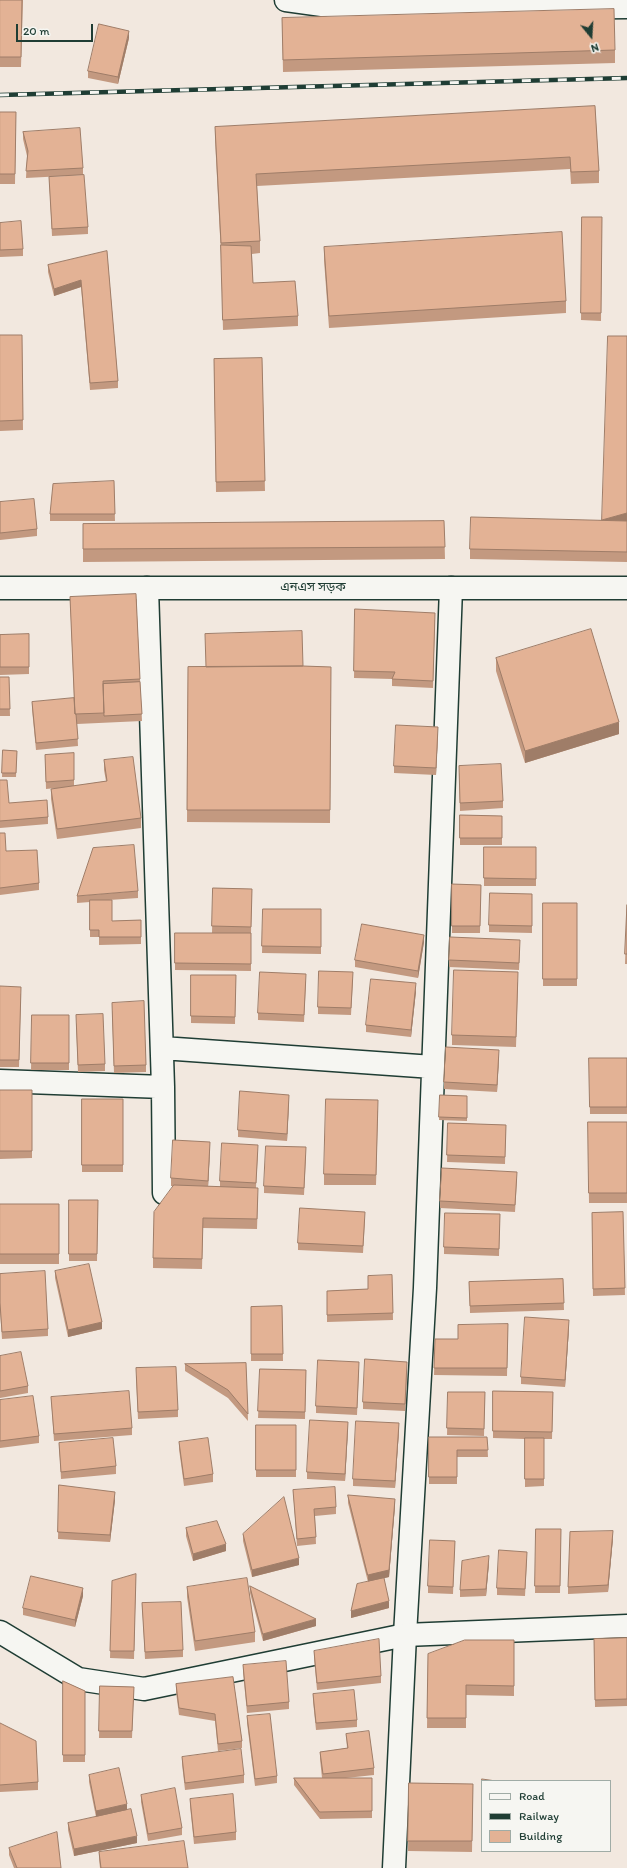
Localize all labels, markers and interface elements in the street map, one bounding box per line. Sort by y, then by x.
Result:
scale bar [18,16,95,42]
north arrow [571,16,611,56]
text: 20 m [23,24,50,38]
text: N [589,41,600,55]
street label: এনএস সড়ক [280,580,346,596]
legend [481,1780,611,1852]
text: Road [519,1789,545,1803]
text: Railway [519,1809,559,1823]
text: Building [519,1829,562,1843]

